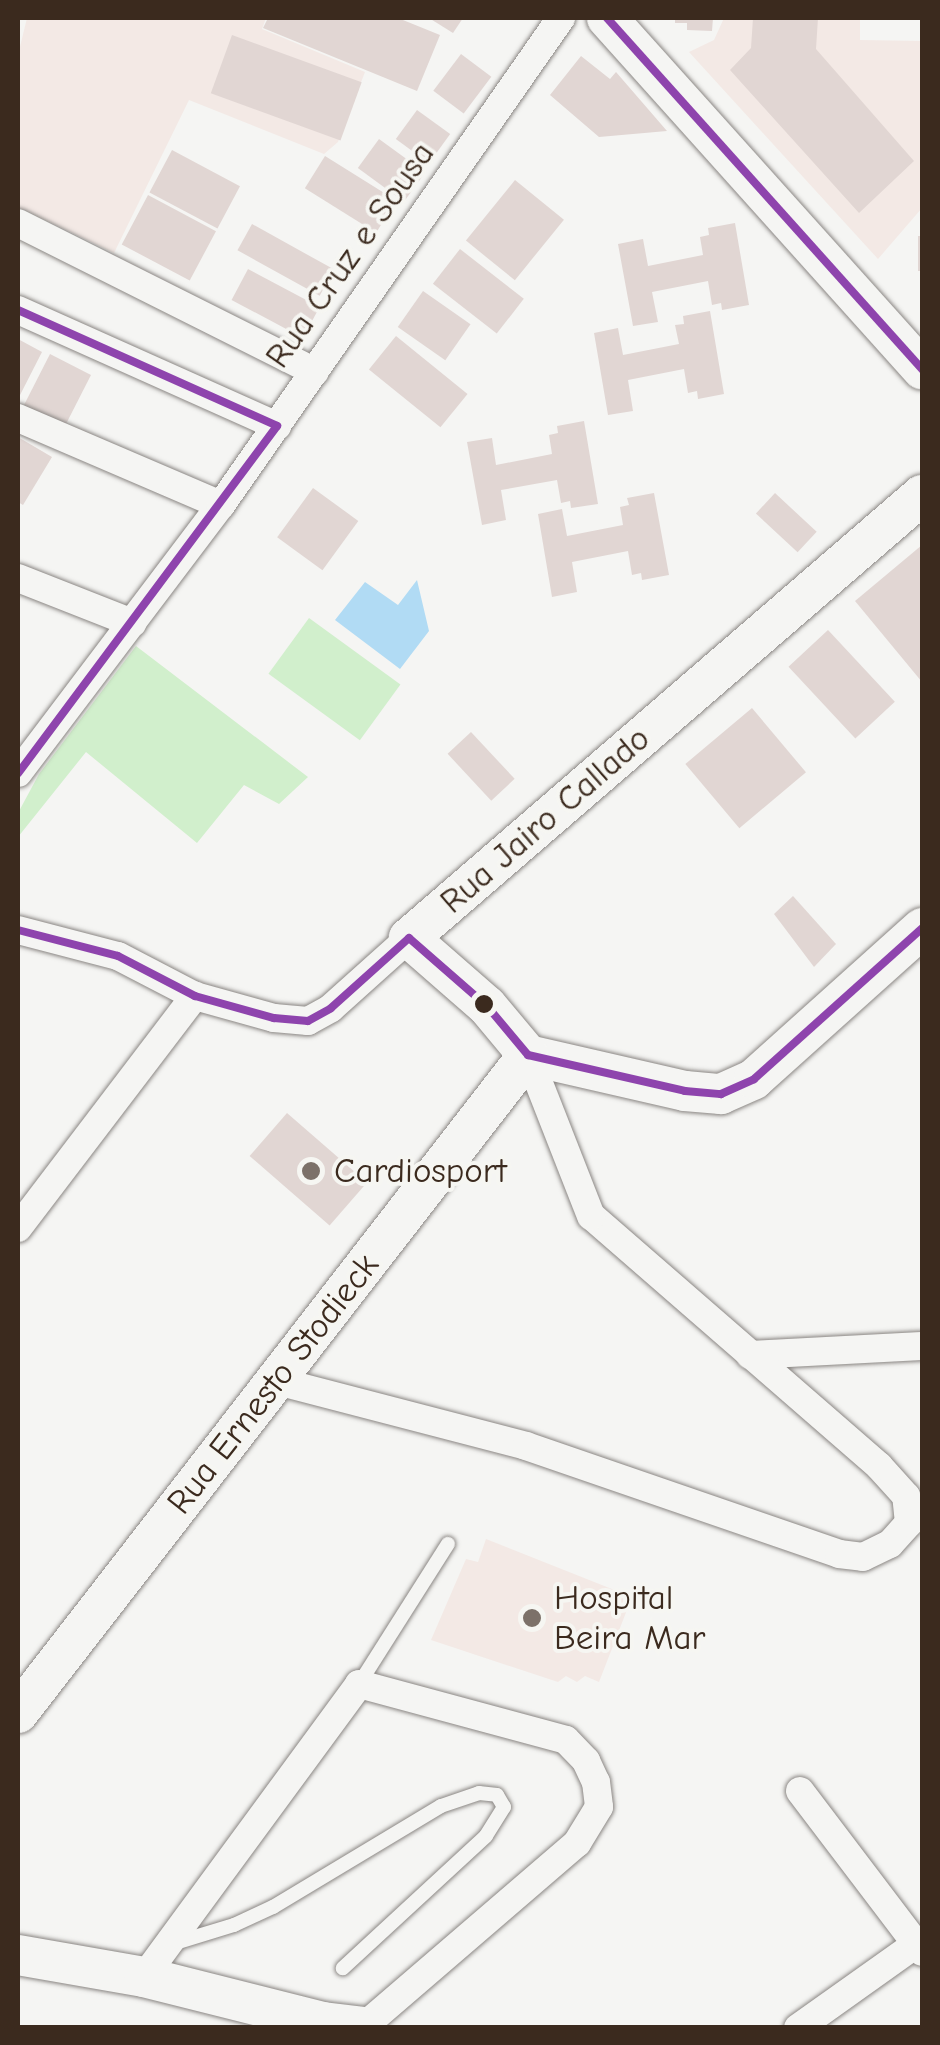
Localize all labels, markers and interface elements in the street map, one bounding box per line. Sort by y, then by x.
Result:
street label: Rua Cruz e Sousa [256,134,444,376]
street label: Rua Jairo Callado [432,718,658,922]
unlabelled marker [474,994,494,1014]
place label: Cardiosport [334,1150,507,1192]
marker: Cardiosport [298,1158,324,1184]
street label: Rua Ernesto Stodieck [158,1245,388,1523]
place label: Hospital Beira Mar [554,1577,705,1659]
marker: Hospital Beira Mar [519,1605,545,1631]

